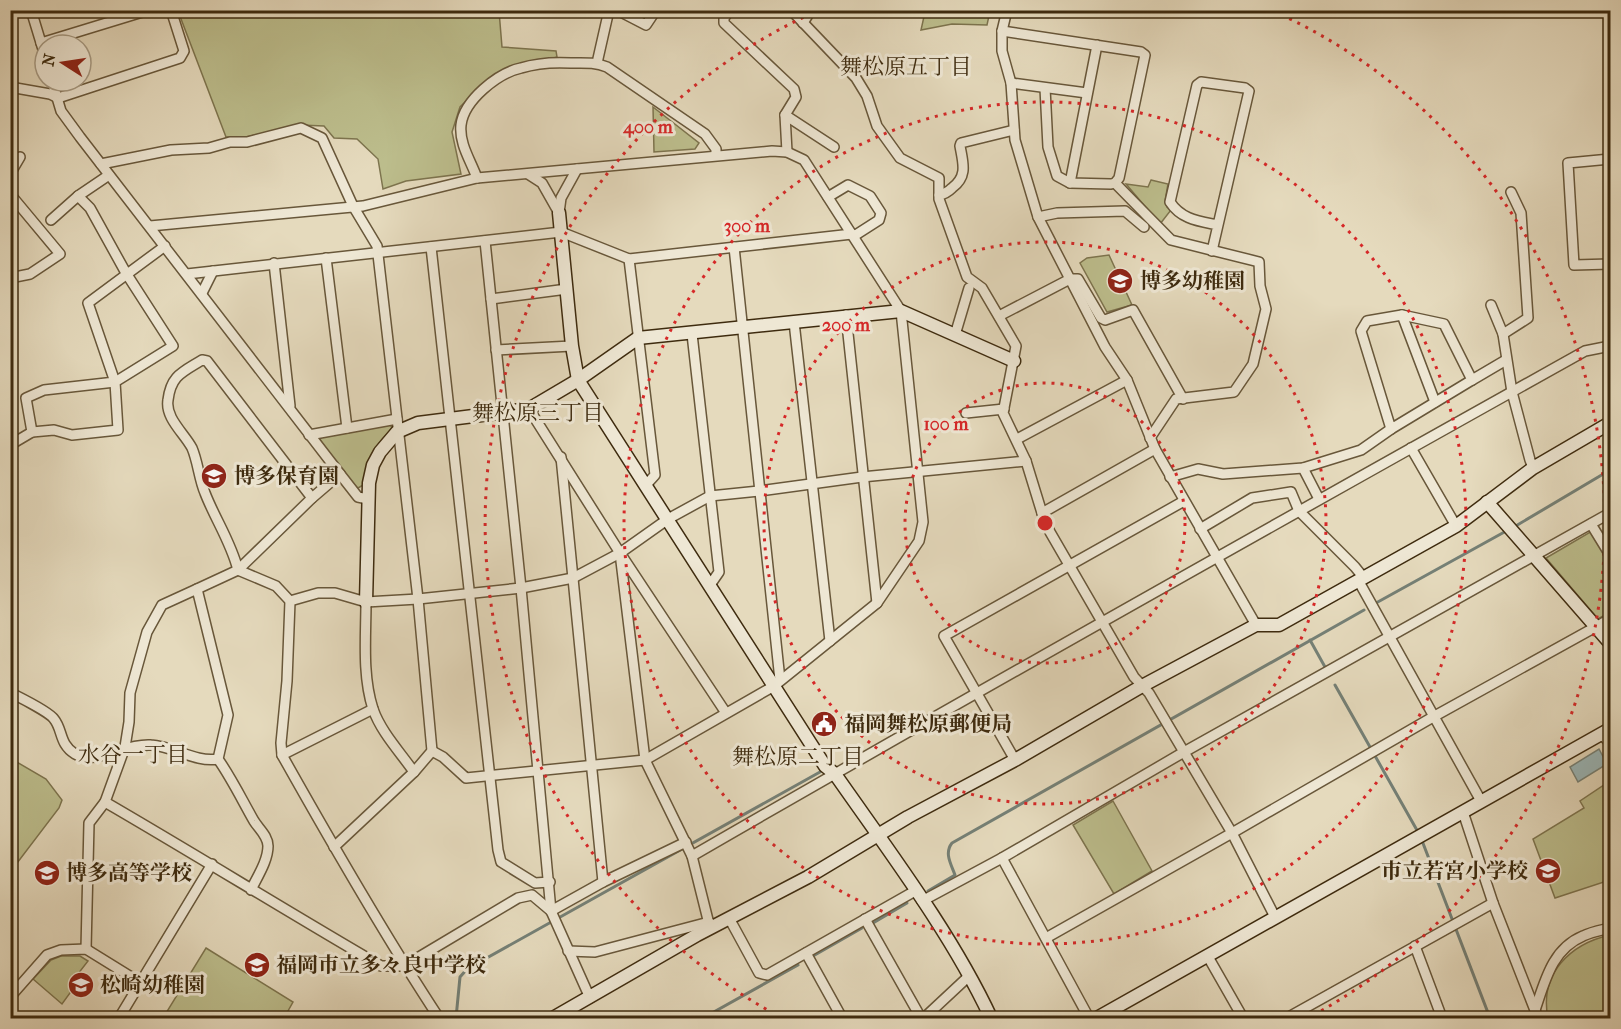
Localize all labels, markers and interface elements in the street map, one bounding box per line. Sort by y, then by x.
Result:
north arrow [33,33,93,93]
text: N [38,51,60,68]
district label: 舞松原五丁目 [840,54,972,80]
text: 400 m [622,117,674,138]
text: 300 m [724,216,771,237]
school or university icon: 博多幼稚園 [1105,266,1135,296]
place label: 博多幼稚園 [1140,269,1245,293]
text: 200 m [822,315,871,336]
district label: 舞松原三丁目 [472,400,604,426]
text: 100 m [923,414,970,435]
school or university icon: 博多保育園 [199,461,229,491]
place label: 博多保育園 [234,464,339,488]
centre of rings [1035,513,1055,533]
public building icon: 福岡舞松原郵便局 [809,709,839,739]
place label: 福岡舞松原郵便局 [844,712,1012,736]
district label: 水谷一丁目 [78,742,188,768]
district label: 舞松原二丁目 [732,744,864,770]
school or university icon: 市立若宮小学校 [1533,856,1563,886]
school or university icon: 博多高等学校 [32,858,62,888]
place label: 市立若宮小学校 [1381,859,1528,883]
place label: 博多高等学校 [66,861,192,885]
school or university icon: 福岡市立多々良中学校 [242,950,272,980]
place label: 福岡市立多々良中学校 [276,953,486,977]
school or university icon: 松崎幼稚園 [66,970,96,1000]
place label: 松崎幼稚園 [100,973,205,997]

